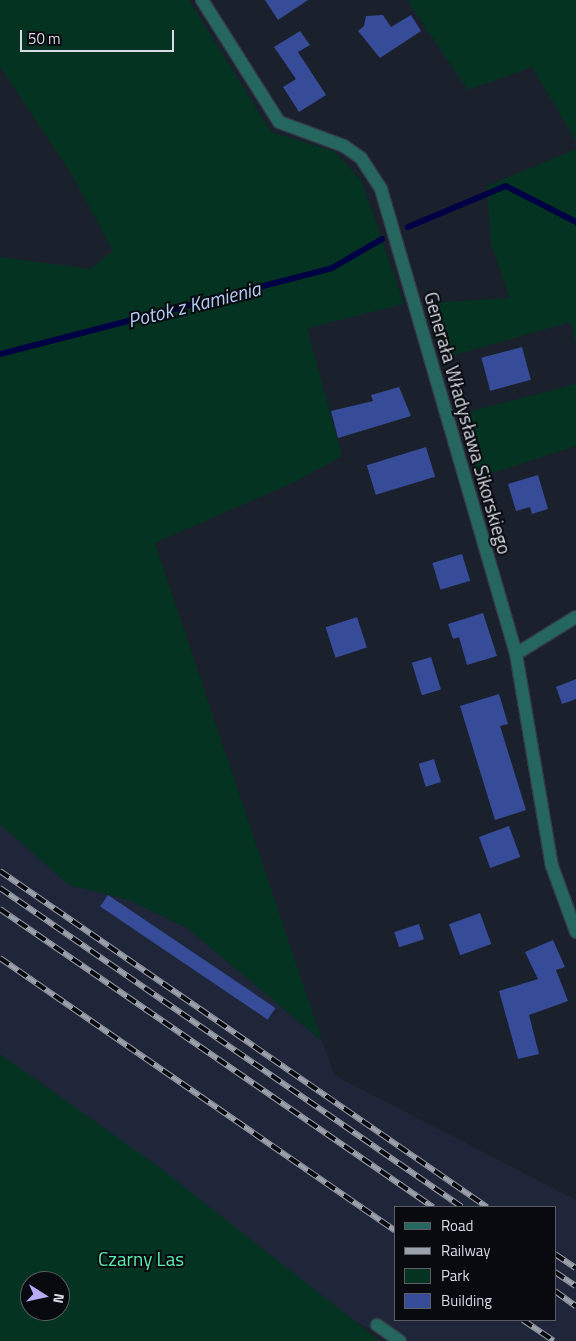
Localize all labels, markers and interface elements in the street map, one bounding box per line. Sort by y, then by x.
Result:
scale bar [22,20,176,52]
text: 50 m [28,27,61,50]
water label: Potok z Kamienia [125,276,263,332]
street label: Generała Władysława Sikorskiego [420,289,516,557]
legend [394,1206,556,1321]
text: Road [441,1214,473,1237]
text: Railway [441,1239,491,1262]
park label: Czarny Las [98,1248,184,1270]
text: Park [441,1264,470,1287]
north arrow [20,1271,70,1321]
text: Building [441,1289,492,1312]
text: N [48,1292,70,1305]

